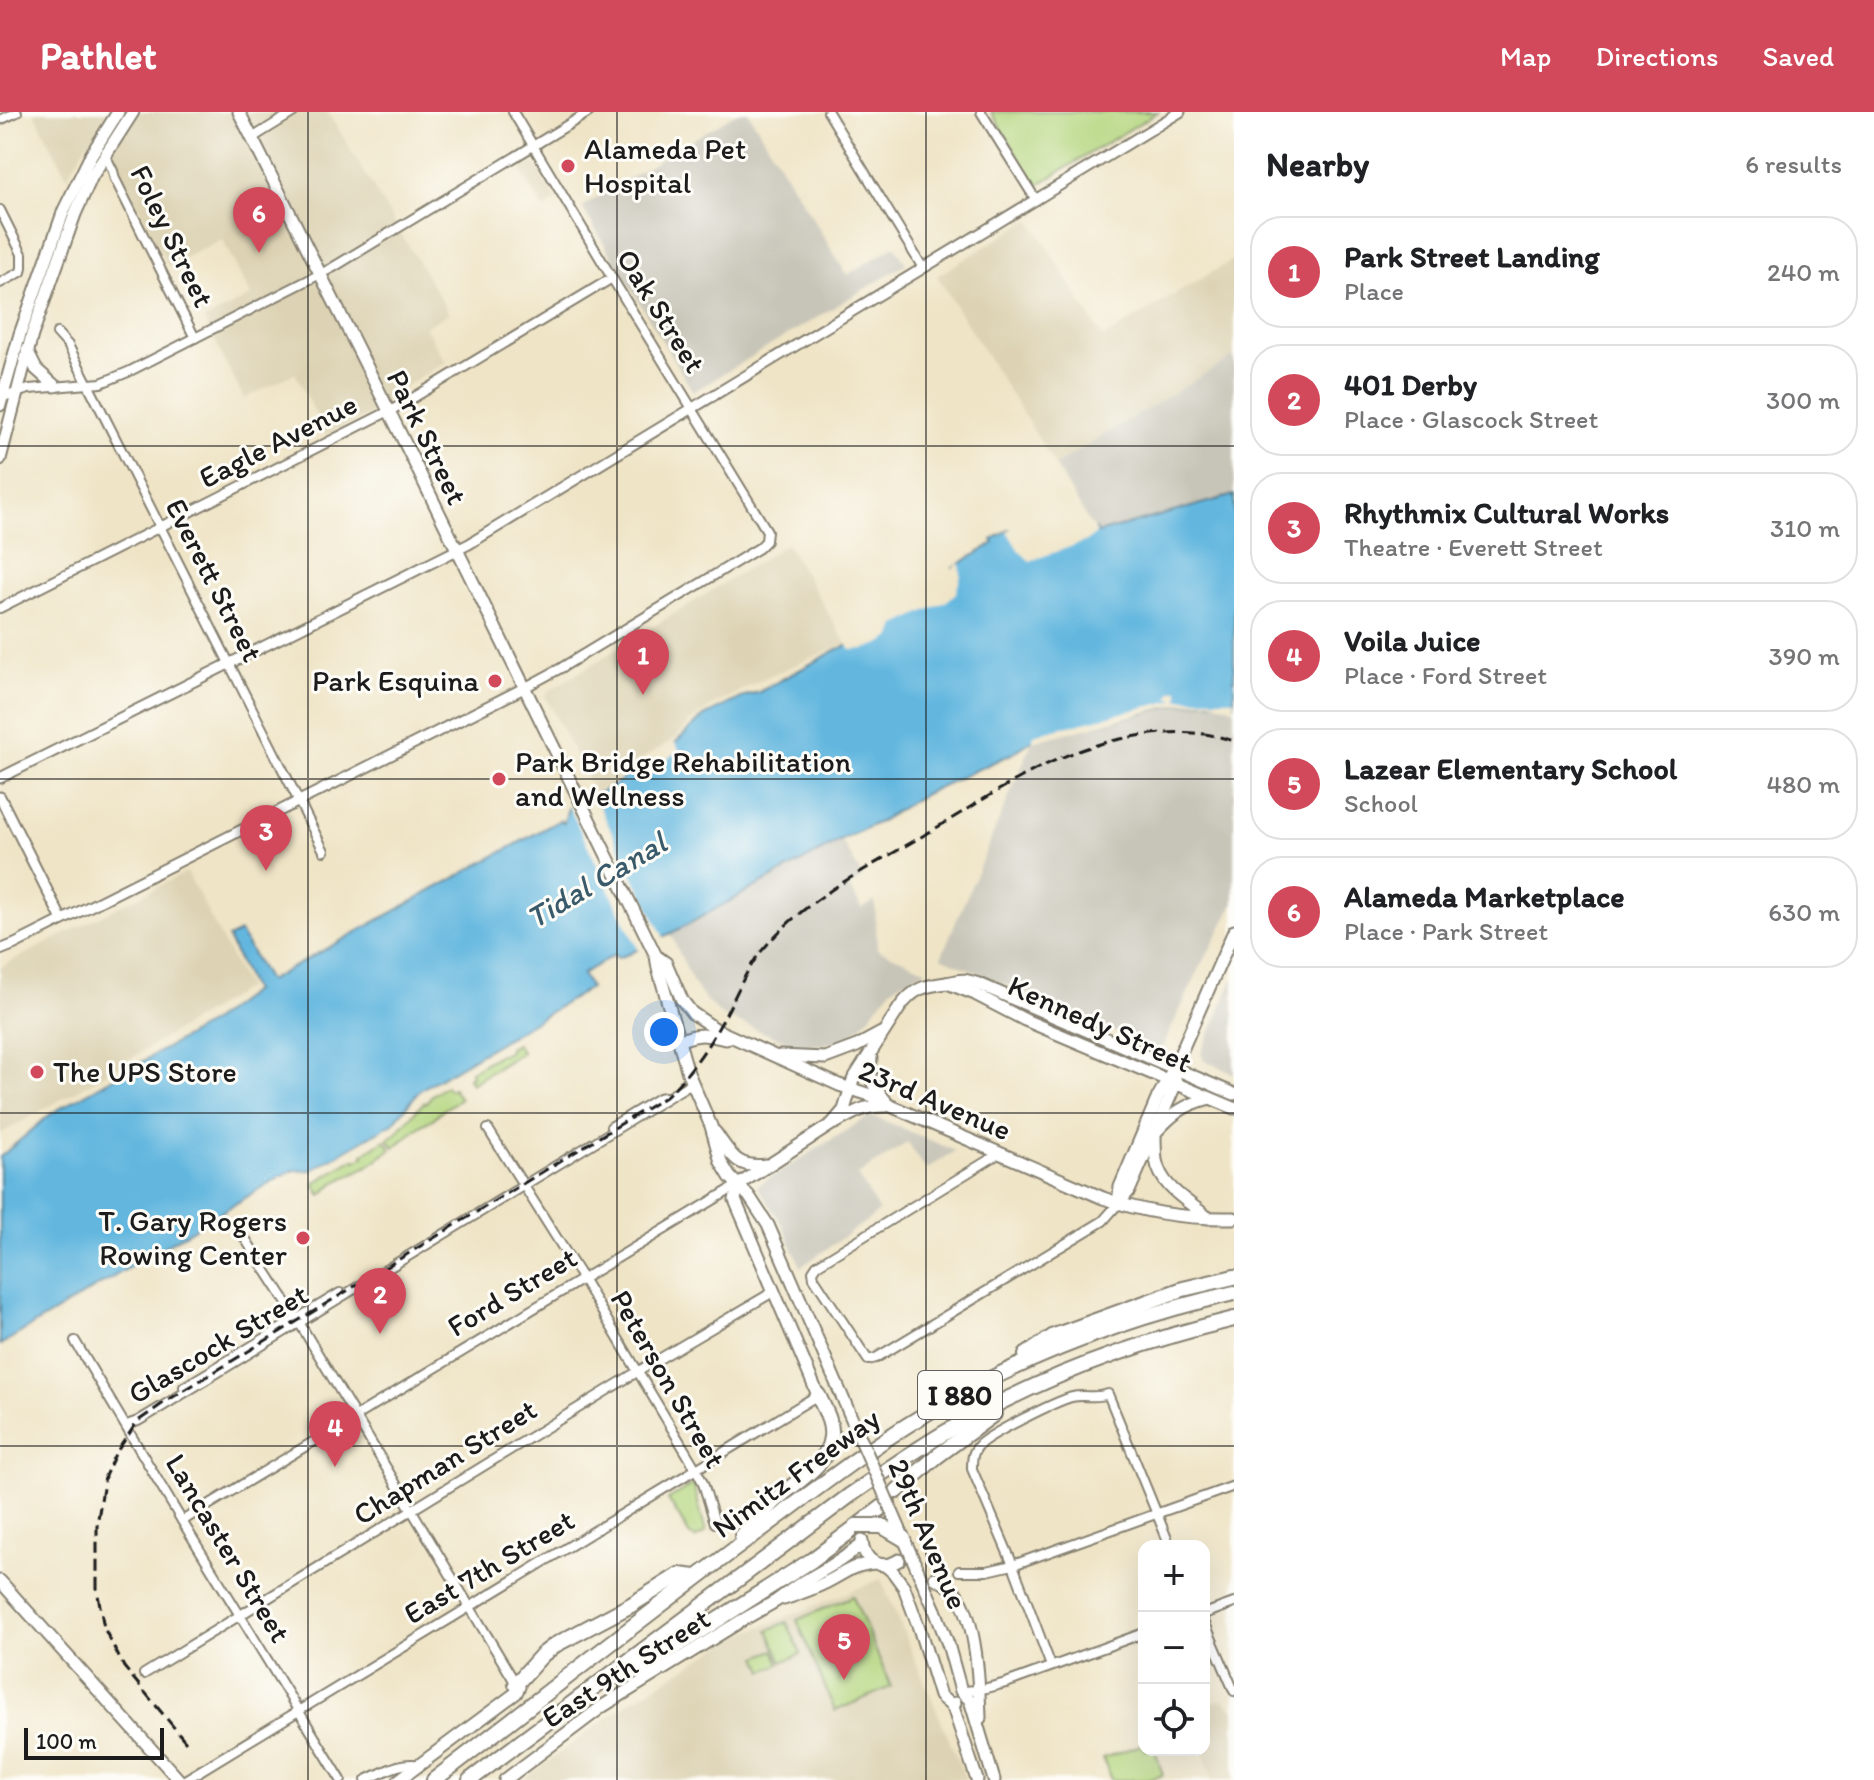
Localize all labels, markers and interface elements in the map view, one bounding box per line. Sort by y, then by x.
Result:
text: Pathlet [40,33,157,79]
text: Map [1500,39,1551,73]
text: Directions [1595,39,1719,73]
text: Saved [1763,39,1834,73]
place label: Alameda Pet Hospital [584,130,746,201]
text: Nearby [1266,144,1369,185]
text: 6 results [1745,148,1842,180]
marker: Alameda Pet Hospital [559,157,577,175]
street label: Foley Street [122,159,223,313]
pin: 6 [233,187,285,253]
text: Park Street Landing [1344,238,1600,275]
street label: Oak Street [609,242,714,380]
text: 1 [1288,256,1300,288]
text: 240 m [1767,256,1840,288]
text: Place [1344,275,1404,307]
street label: Park Street [379,363,476,510]
text: 401 Derby [1344,366,1477,403]
text: 2 [1287,384,1301,416]
text: 300 m [1766,384,1840,416]
street label: Eagle Avenue [193,385,363,496]
text: Place · Glascock Street [1344,403,1598,435]
street label: Everett Street [158,492,271,668]
text: Rhythmix Cultural Works [1344,494,1669,531]
text: 3 [1287,512,1301,544]
text: 310 m [1770,512,1840,544]
text: Theatre · Everett Street [1344,531,1603,563]
text: Voila Juice [1344,622,1481,659]
pin: 1 [617,629,669,695]
text: 4 [1286,640,1302,672]
text: 390 m [1768,640,1840,672]
text: Place · Ford Street [1344,659,1547,691]
place label: Park Esquina [312,662,479,699]
marker: Park Esquina [486,672,504,690]
place label: Park Bridge Rehabilitation and Wellness [515,743,851,814]
text: Lazear Elementary School [1344,750,1677,787]
text: 5 [1287,768,1301,800]
text: 480 m [1766,768,1840,800]
marker: Park Bridge Rehabilitation and Wellness [490,770,508,788]
text: School [1344,787,1418,819]
pin: 3 [240,805,292,871]
water label: Tidal Canal [519,822,675,937]
text: Alameda Marketplace [1344,878,1625,915]
text: 6 [1287,896,1301,928]
text: 630 m [1768,896,1840,928]
text: Place · Park Street [1344,915,1548,947]
street label: Kennedy Street [1002,966,1198,1081]
your location [644,1012,684,1052]
street label: 23rd Avenue [853,1051,1017,1148]
place label: The UPS Store [53,1053,237,1090]
marker: The UPS Store [28,1063,46,1081]
place label: T. Gary Rogers Rowing Center [98,1202,287,1273]
marker: T. Gary Rogers Rowing Center [294,1229,312,1247]
street label: Ford Street [440,1239,583,1345]
pin: 2 [354,1268,406,1334]
street label: Glascock Street [121,1275,314,1412]
street label: Peterson Street [602,1283,734,1474]
road number: I 880 [918,1371,1002,1419]
street label: Chapman Street [346,1390,543,1533]
street label: Nimitz Freeway [705,1399,887,1546]
pin: 4 [309,1401,361,1467]
street label: Lancaster Street [158,1447,299,1649]
street label: 29th Avenue [880,1453,977,1615]
street label: East 7th Street [397,1501,581,1632]
map controls [1138,1540,1210,1756]
button: + [1138,1540,1210,1612]
street label: East 9th Street [535,1599,717,1736]
button: − [1138,1612,1210,1684]
pin: 5 [818,1614,870,1680]
button: locate [1138,1684,1210,1756]
scale bar [24,1724,164,1760]
text: 100 m [36,1728,97,1755]

